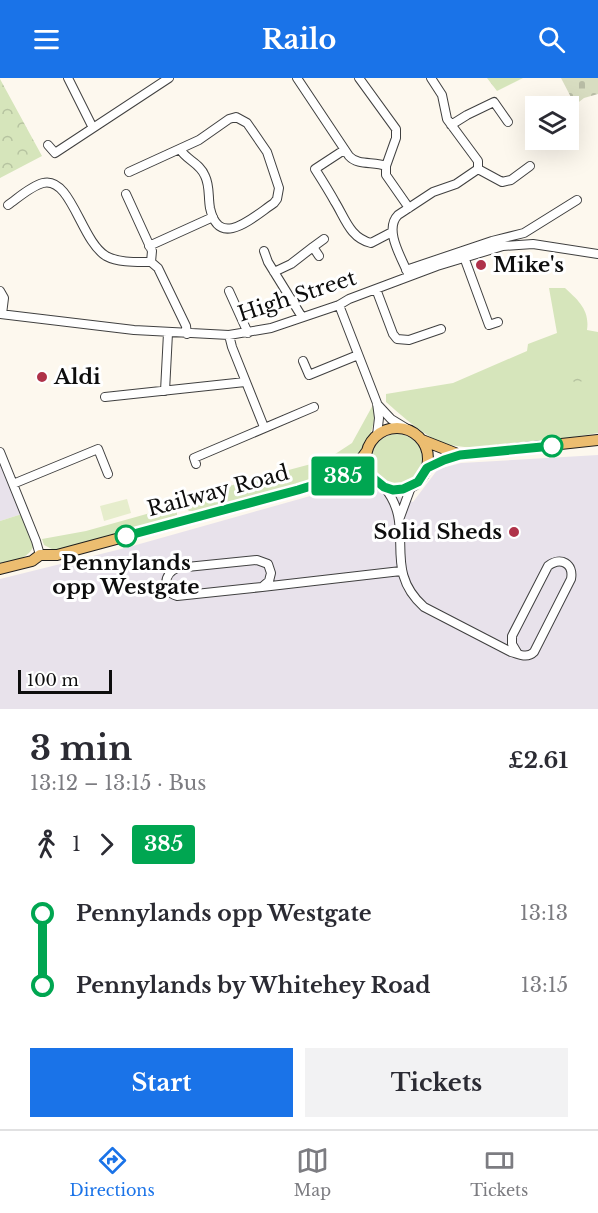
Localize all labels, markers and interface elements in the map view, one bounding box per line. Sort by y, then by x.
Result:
icon: menu [30,23,63,56]
text: Railo [262,23,336,56]
icon: search [535,23,568,56]
map controls [525,96,579,150]
button: layers [525,96,579,150]
place label: Mike's [493,252,564,278]
marker: Mike's [474,258,488,272]
street label: High Street [235,265,359,327]
place label: Aldi [53,364,101,390]
marker: Aldi [35,370,49,384]
unlabelled marker [541,435,563,457]
line badge: 385 [308,456,378,496]
street label: Railway Road [144,460,292,522]
text: 385 [323,463,363,489]
place label: Solid Sheds [373,519,502,545]
marker: Pennylands opp Westgate [115,525,137,547]
marker: Solid Sheds [507,525,521,539]
place label: Pennylands opp Westgate [52,550,200,600]
scale bar [18,667,112,694]
text: 100 m [27,670,79,690]
text: 3 min [30,728,132,769]
text: £2.61 [508,747,568,774]
text: 13:12 – 13:15 · Bus [30,771,206,795]
icon: walk [30,828,63,861]
icon: forward [90,828,123,861]
text: 385 [144,831,183,857]
text: 1 [72,832,81,856]
text: Pennylands opp Westgate [76,900,372,927]
text: 13:13 [520,901,568,925]
text: Pennylands by Whitehey Road [76,972,431,999]
text: 13:15 [521,973,568,997]
button: Start [30,1048,293,1117]
button: Tickets [305,1048,568,1117]
tab: Directions [70,1144,155,1200]
tab: Map [294,1144,331,1200]
tab: Tickets [470,1144,528,1200]

